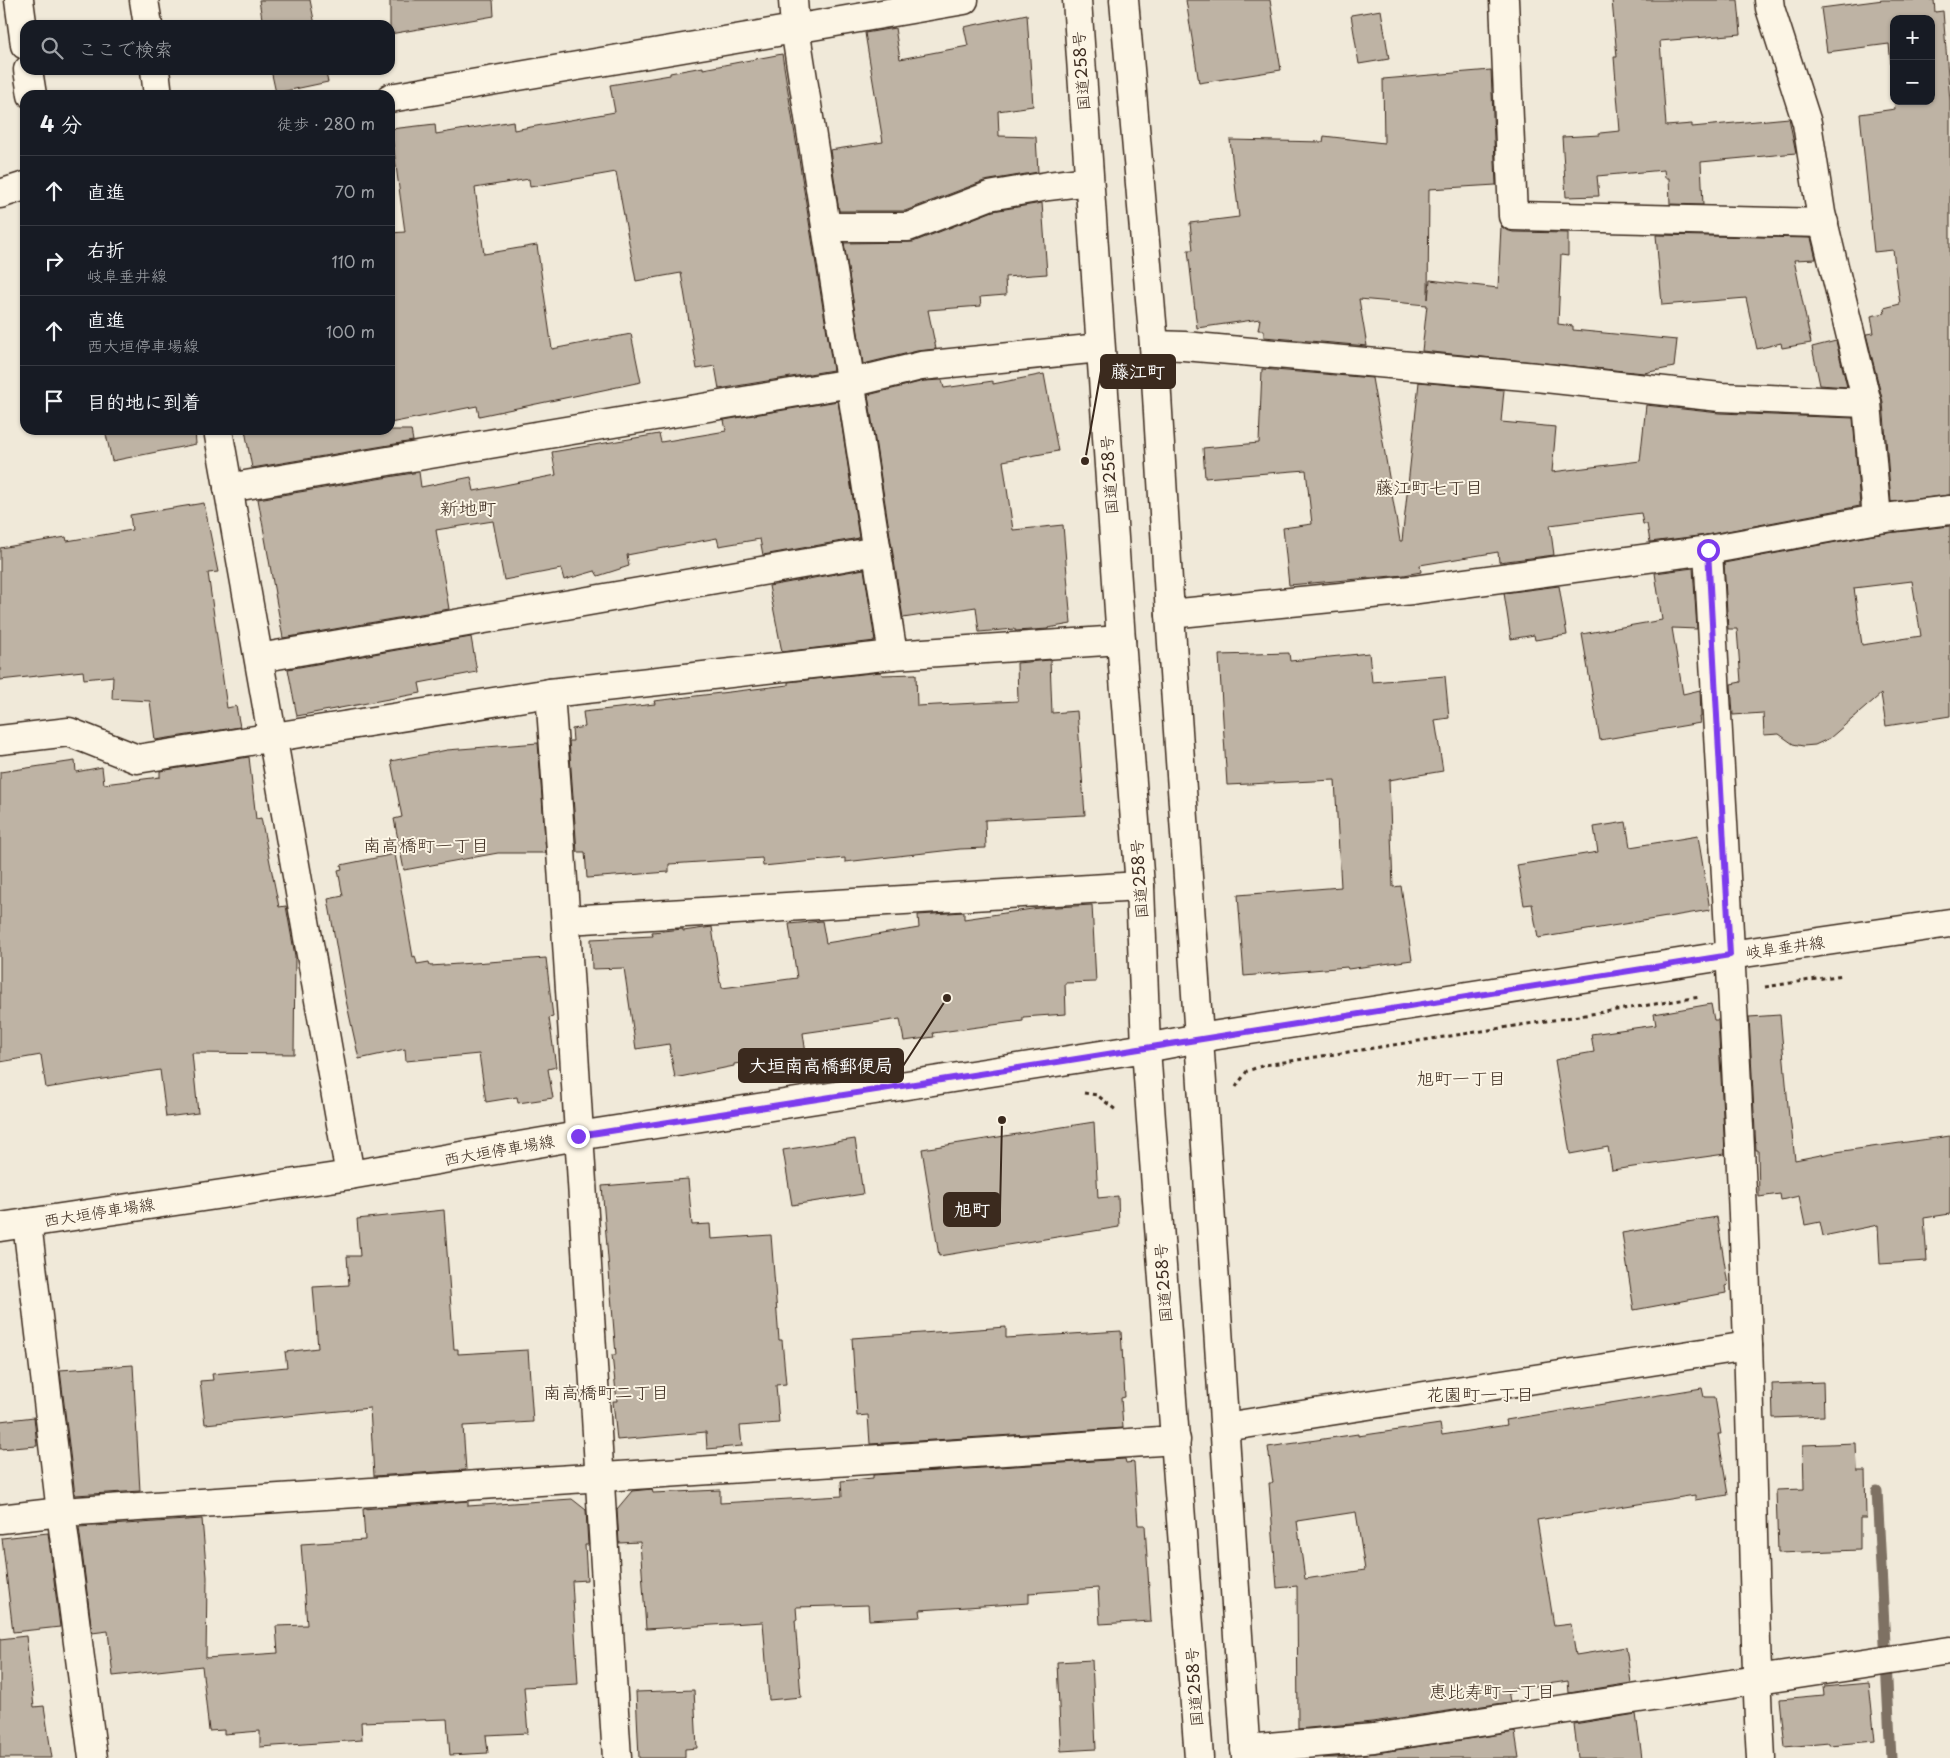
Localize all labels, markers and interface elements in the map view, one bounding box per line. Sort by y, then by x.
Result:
map controls [1890,15,1935,105]
button: + [1890,15,1935,60]
search box [20,20,395,75]
street label: 国道258号 [1065,30,1095,112]
icon: search [38,34,66,62]
text: ここで検索 [78,34,173,62]
button: − [1890,60,1935,105]
text: 4 分 [40,107,82,139]
text: 徒歩 · 280 m [277,111,375,135]
icon: ahead [40,177,68,205]
text: 直進 [87,177,125,205]
text: 70 m [335,179,375,203]
text: 右折 [87,235,125,263]
icon: right [40,247,68,275]
text: 110 m [332,249,375,273]
text: 岐阜垂井線 [87,263,167,287]
text: 直進 [87,305,125,333]
icon: ahead [40,317,68,345]
text: 100 m [326,319,375,343]
text: 西大垣停車場線 [87,333,199,357]
callout: 藤江町 [1101,355,1175,388]
text: 藤江町 [1111,357,1165,384]
icon: arrive [40,387,68,415]
text: 目的地に到着 [87,387,201,415]
street label: 国道258号 [1093,434,1123,516]
district label: 藤江町七丁目 [1375,473,1483,500]
district label: 新地町 [439,493,497,521]
route start [1697,539,1720,562]
district label: 南高橋町一丁目 [363,831,489,858]
street label: 国道258号 [1123,838,1153,920]
street label: 岐阜垂井線 [1744,929,1826,963]
callout: 大垣南高橋郵便局 [739,1049,903,1082]
text: 大垣南高橋郵便局 [749,1051,893,1078]
district label: 旭町一丁目 [1416,1064,1506,1091]
route end [567,1125,590,1148]
street label: 西大垣停車場線 [442,1127,556,1171]
street label: 西大垣停車場線 [42,1190,156,1232]
callout: 旭町 [944,1193,1000,1226]
text: 旭町 [954,1195,990,1222]
street label: 国道258号 [1147,1242,1177,1324]
district label: 南高橋町二丁目 [543,1378,669,1405]
district label: 花園町一丁目 [1426,1380,1534,1407]
street label: 国道258号 [1178,1646,1208,1728]
district label: 恵比寿町一丁目 [1429,1677,1555,1704]

